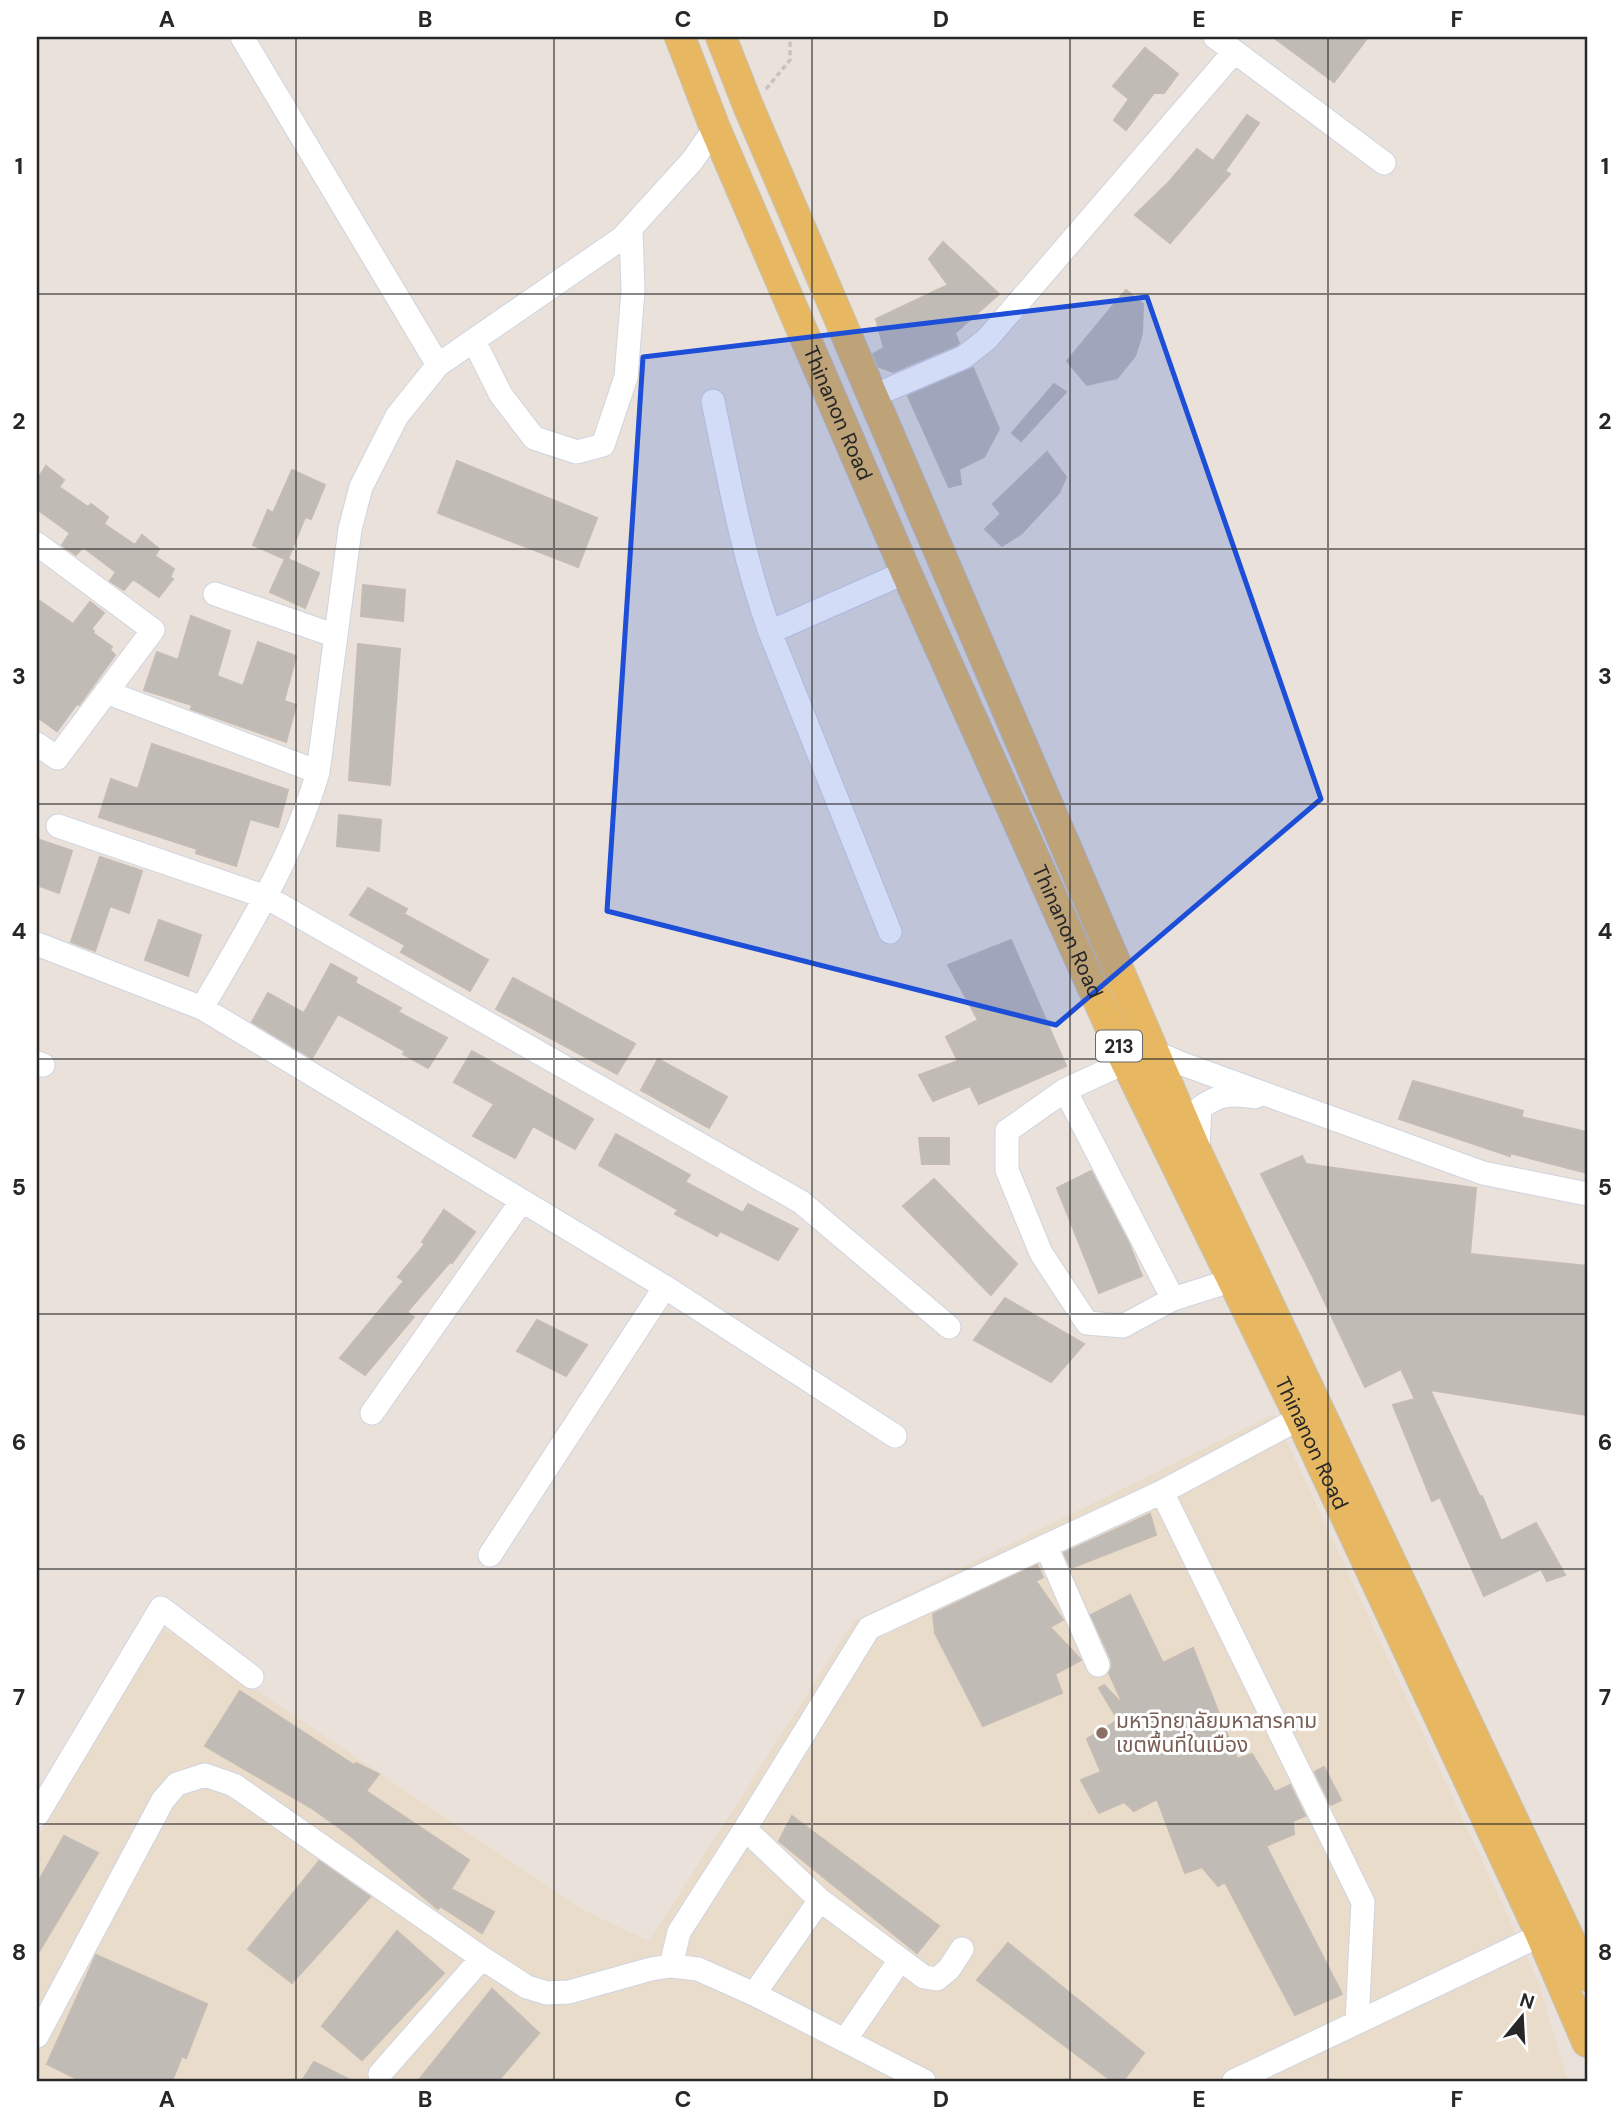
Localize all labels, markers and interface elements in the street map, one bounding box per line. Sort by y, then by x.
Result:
text: A [159,4,175,34]
text: B [418,4,432,34]
text: C [675,4,691,34]
text: D [933,4,949,34]
text: E [1192,4,1206,34]
text: F [1451,4,1464,34]
text: 1 [15,151,23,181]
text: 1 [1601,151,1609,181]
street label: Thinanon Road [796,342,879,485]
text: 2 [12,406,26,436]
text: 2 [1598,406,1612,436]
text: 3 [12,661,26,691]
text: 3 [1598,661,1612,691]
street label: Thinanon Road [1025,860,1110,1003]
text: 4 [12,916,27,946]
text: 4 [1598,916,1613,946]
road number: 213 [1096,1030,1142,1062]
text: 5 [12,1172,26,1202]
text: 5 [1598,1172,1612,1202]
street label: Thinanon Road [1268,1372,1355,1514]
text: 6 [12,1427,26,1457]
text: 6 [1598,1427,1612,1457]
text: 7 [13,1682,25,1712]
text: 7 [1599,1682,1611,1712]
place label: มหาวิทยาลัยมหาสารคาม เขตพื้นที่ในเมือง [1116,1707,1317,1759]
marker: มหาวิทยาลัยมหาสารคาม เขตพื้นที่ในเมือง [1094,1725,1110,1741]
text: 8 [12,1937,26,1967]
text: 8 [1598,1937,1612,1967]
north arrow [1488,1982,1558,2052]
text: N [1517,1987,1538,2015]
text: A [159,2084,175,2114]
text: B [418,2084,432,2114]
text: C [675,2084,691,2114]
text: D [933,2084,949,2114]
text: E [1192,2084,1206,2114]
text: F [1451,2084,1464,2114]

